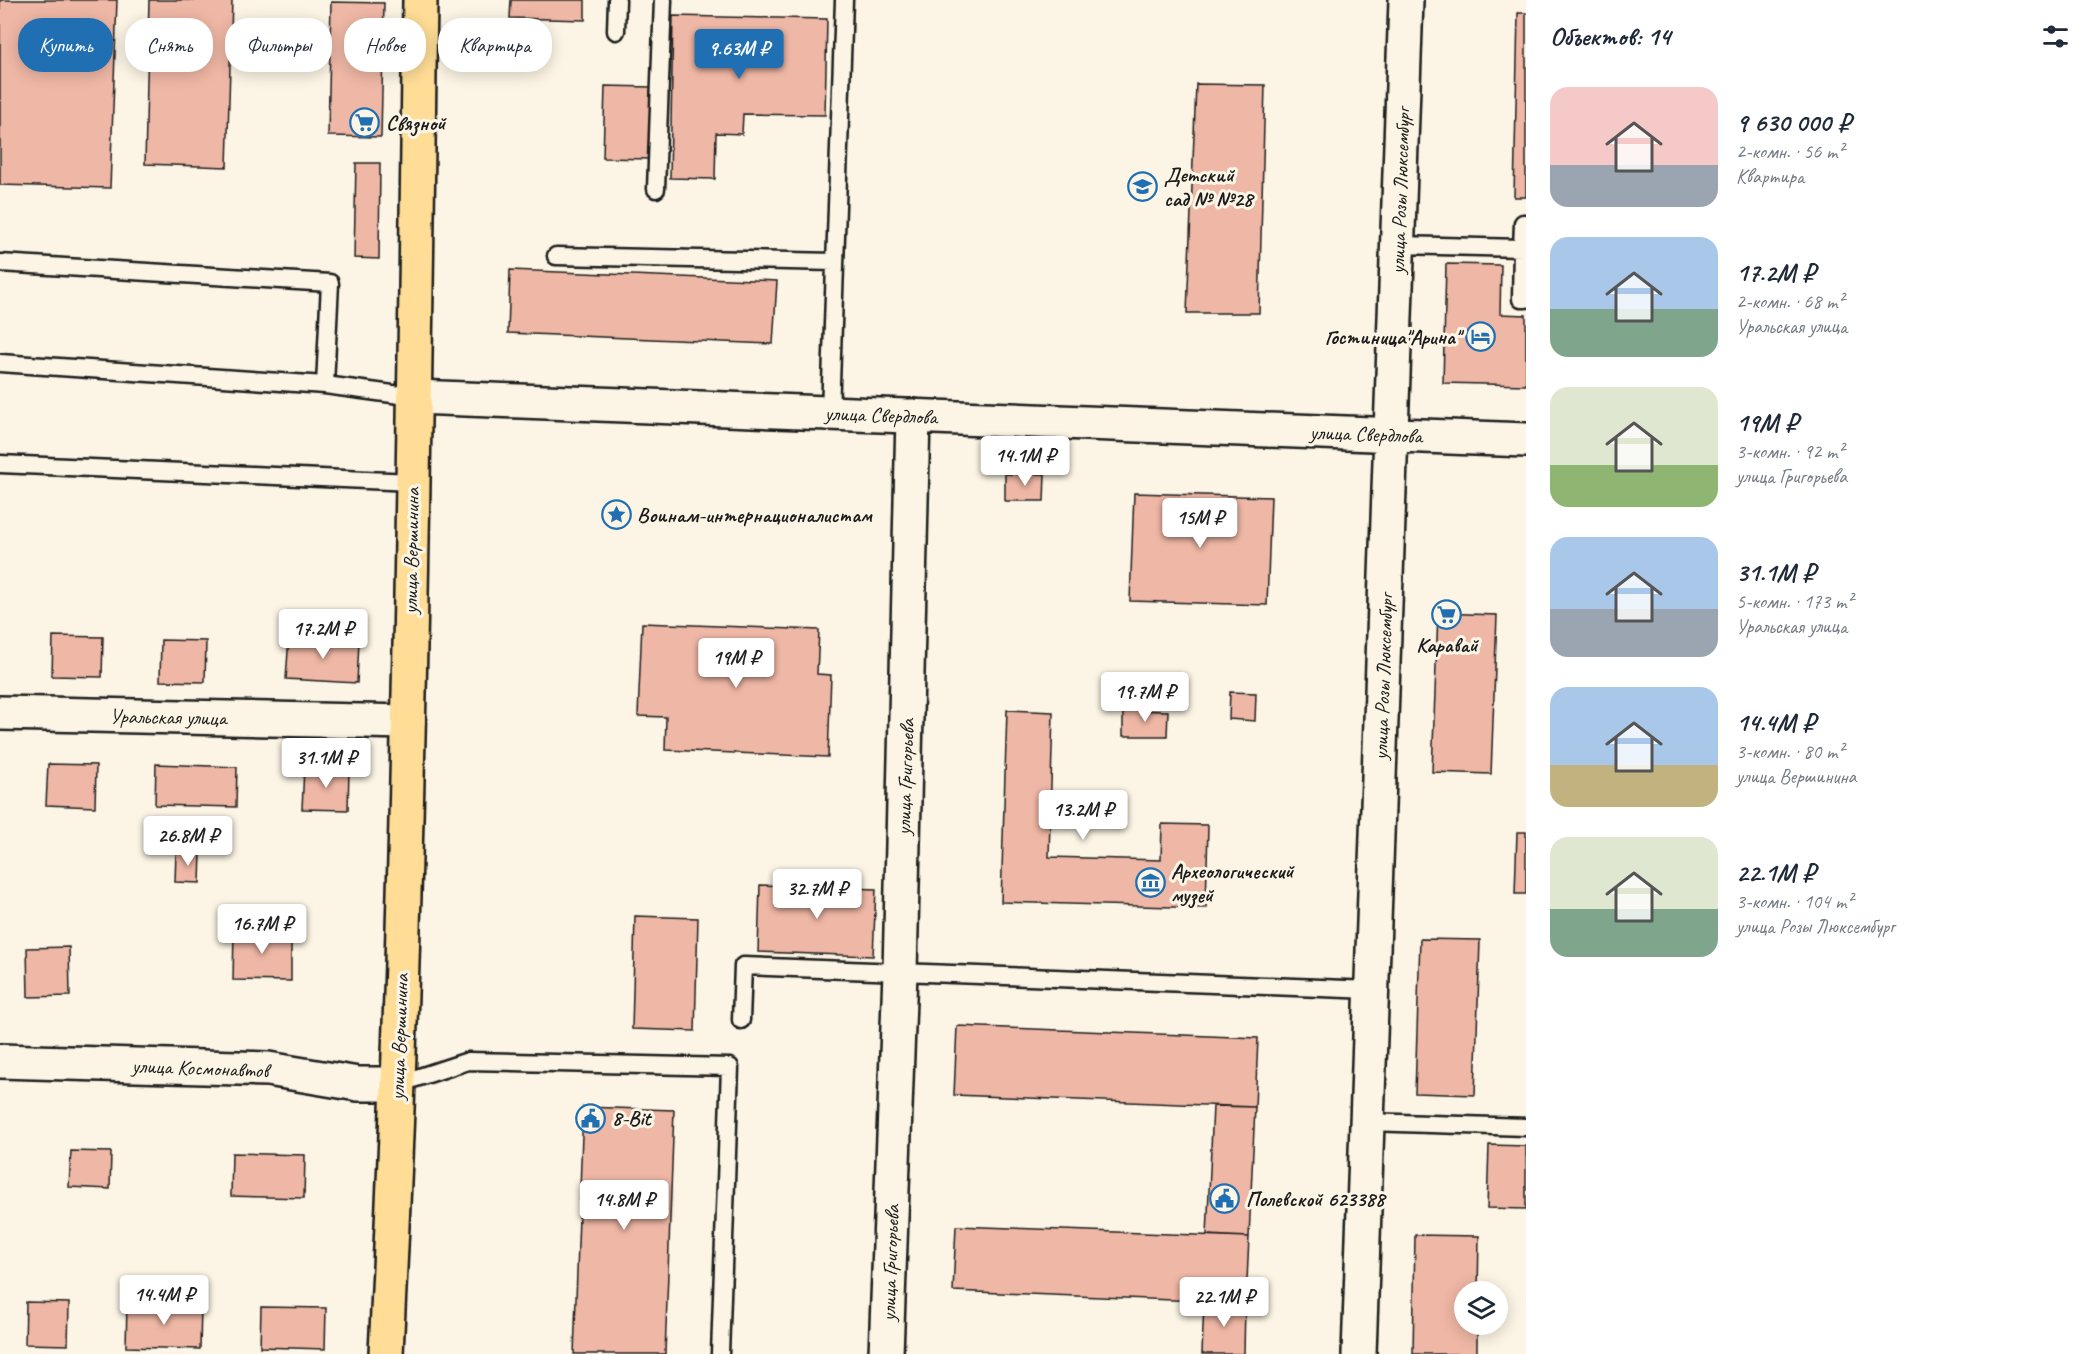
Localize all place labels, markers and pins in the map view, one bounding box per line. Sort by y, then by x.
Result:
pin: 9.63M ₽ [684,29,794,80]
supermarket icon: Связной [349,107,381,139]
place label: Связной [386,110,448,137]
place label: Детский сад № №28 [1164,162,1255,212]
school or university icon: Детский сад № №28 [1127,171,1159,203]
hotel icon: Гостиница"Арина" [1465,321,1497,353]
place label: Гостиница"Арина" [1325,324,1465,350]
pin: 14.1M ₽ [970,436,1080,487]
pin: 15M ₽ [1158,498,1242,549]
place icon: Воинам-интернационалистам [600,499,632,531]
place label: Воинам-интернационалистам [637,502,873,528]
supermarket icon: Каравай [1431,598,1463,630]
pin: 17.2M ₽ [268,609,378,660]
place label: Каравай [1416,632,1480,658]
pin: 19M ₽ [694,638,778,689]
pin: 19.7M ₽ [1090,672,1200,723]
pin: 31.1M ₽ [271,738,381,789]
pin: 13.2M ₽ [1028,790,1138,841]
pin: 26.8M ₽ [133,816,243,867]
place label: Археологический музей [1171,858,1296,909]
museum icon: Археологический музей [1134,867,1166,899]
pin: 32.7M ₽ [762,869,872,920]
pin: 16.7M ₽ [207,904,317,955]
public building icon: 8-Bit [575,1102,607,1134]
place label: 8-Bit [612,1105,653,1131]
pin: 14.8M ₽ [569,1180,679,1231]
public building icon: Полевской 623388 [1209,1183,1241,1215]
place label: Полевской 623388 [1246,1186,1387,1212]
pin: 14.4M ₽ [109,1275,219,1326]
pin: 22.1M ₽ [1169,1277,1279,1328]

